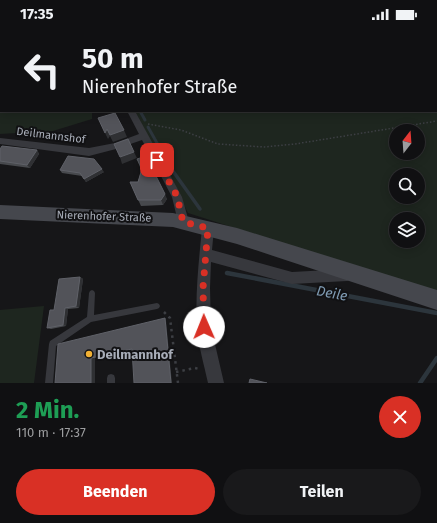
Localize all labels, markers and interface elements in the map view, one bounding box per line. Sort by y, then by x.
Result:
text: 17:35 [20,5,54,23]
text: 50 m [82,42,144,75]
icon: left [16,44,68,96]
text: Nierenhofer Straße [82,76,237,98]
north arrow [389,124,425,160]
map controls [389,124,425,248]
street label: Deilmannshof [16,125,87,146]
pin [140,143,174,177]
icon: arrive [146,149,168,171]
button: search [389,168,425,204]
street label: Nierenhofer Straße [56,208,152,225]
button: layers [389,212,425,248]
water label: Deile [315,282,349,305]
position arrow [183,306,225,348]
place label: Deilmannhof [97,347,174,362]
marker: Deilmannhof [84,349,94,359]
text: 2 Min. [16,396,79,424]
button: close [379,396,421,438]
text: 110 m · 17:37 [16,425,86,440]
button: Beenden [16,469,215,515]
button: Teilen [223,469,421,515]

